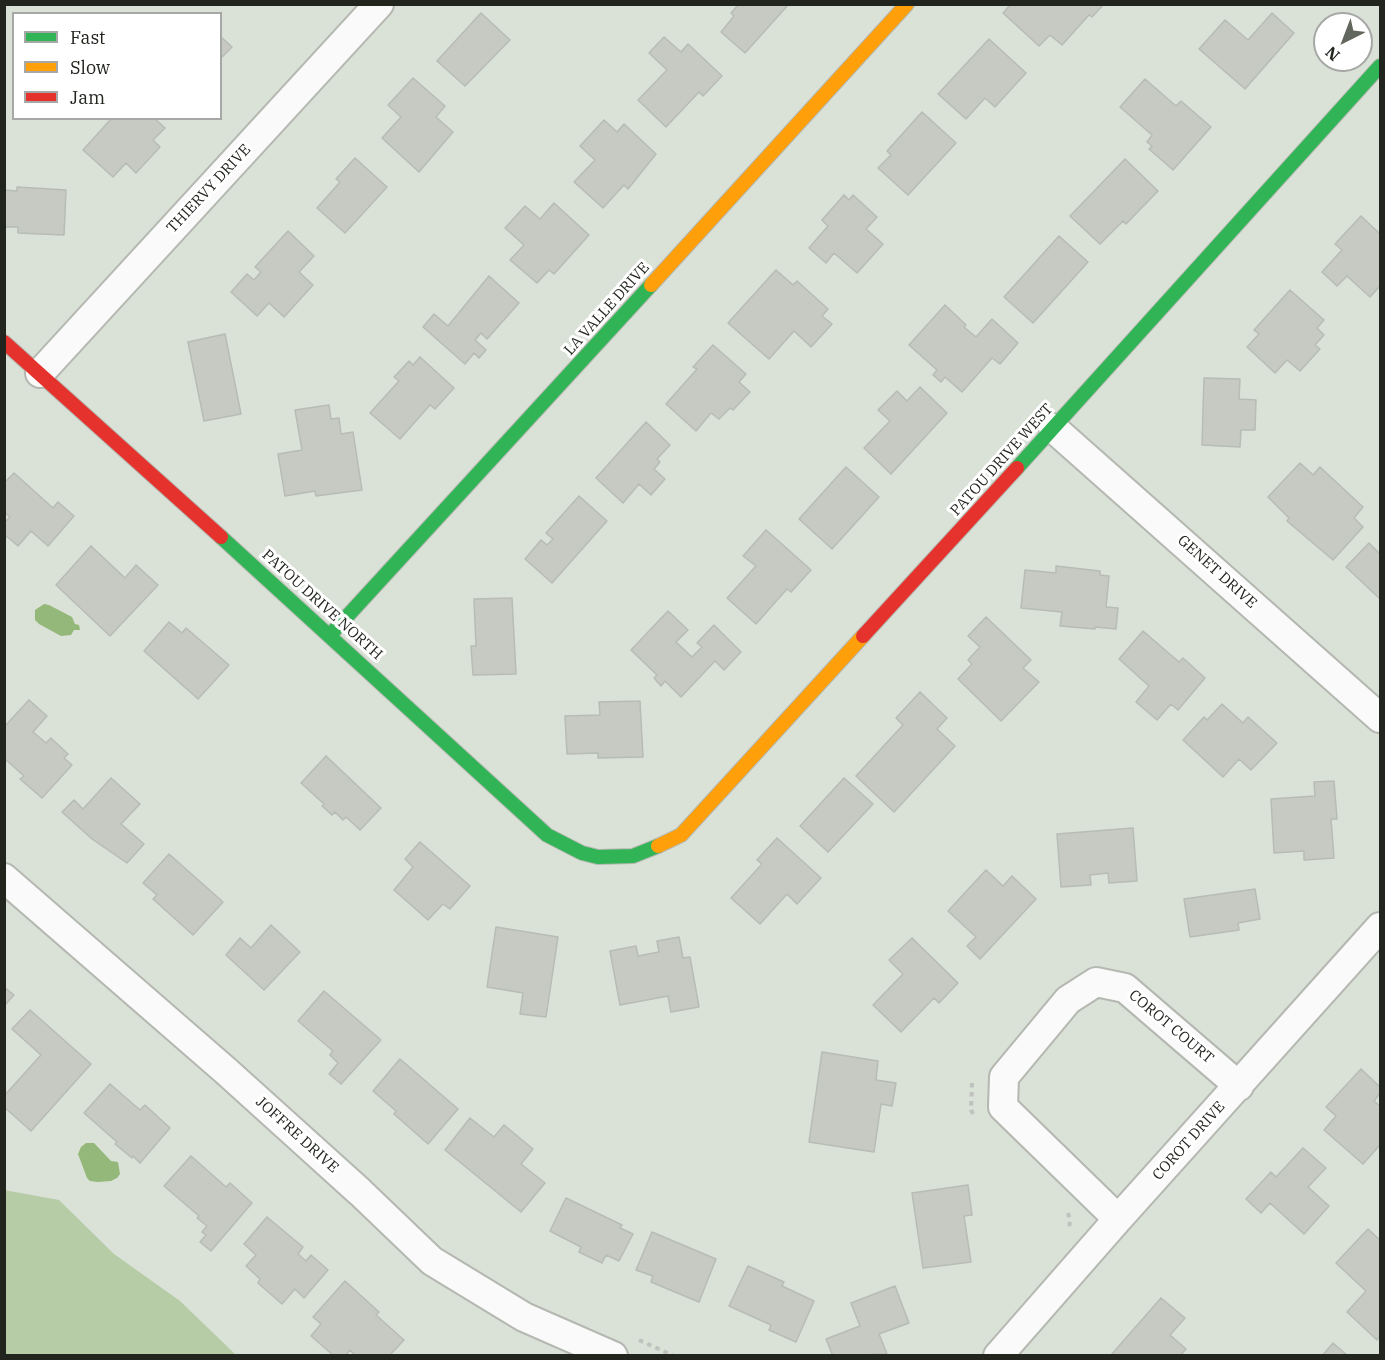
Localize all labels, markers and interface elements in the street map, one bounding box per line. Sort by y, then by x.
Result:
legend [12,12,222,120]
north arrow [1313,12,1373,72]
text: Fast [70,26,105,49]
text: N [1321,42,1344,66]
text: Slow [70,56,110,79]
text: Jam [70,86,105,109]
street label: THIERVY DRIVE [163,141,255,237]
street label: LA VALLE DRIVE [561,259,653,359]
street label: PATOU DRIVE WEST [947,400,1057,520]
street label: GENET DRIVE [1174,532,1260,612]
street label: PATOU DRIVE NORTH [258,546,386,664]
street label: COROT COURT [1125,986,1217,1068]
street label: JOFFRE DRIVE [252,1093,342,1177]
street label: COROT DRIVE [1149,1098,1229,1184]

